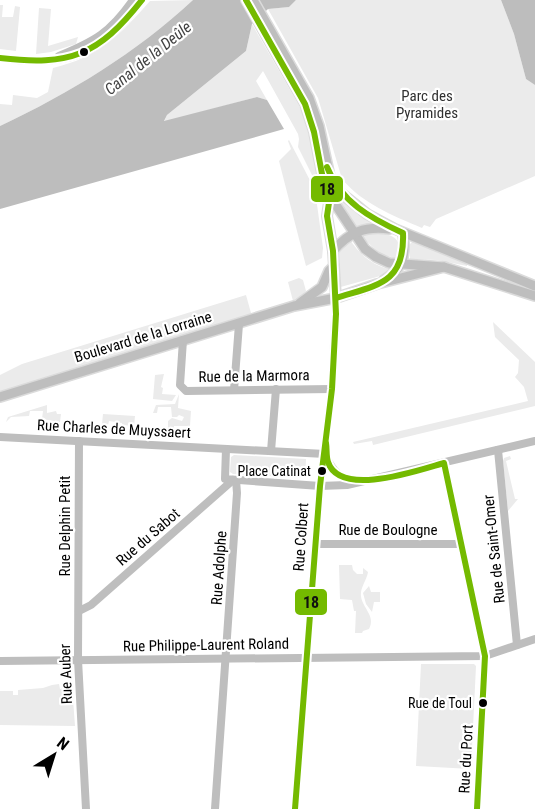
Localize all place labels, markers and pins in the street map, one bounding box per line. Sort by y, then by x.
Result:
unlabelled marker [78,46,90,58]
place label: Place Catinat [237,463,311,479]
marker: Place Catinat [316,465,328,477]
place label: Rue de Toul [408,695,472,711]
marker: Rue de Toul [477,697,489,709]

